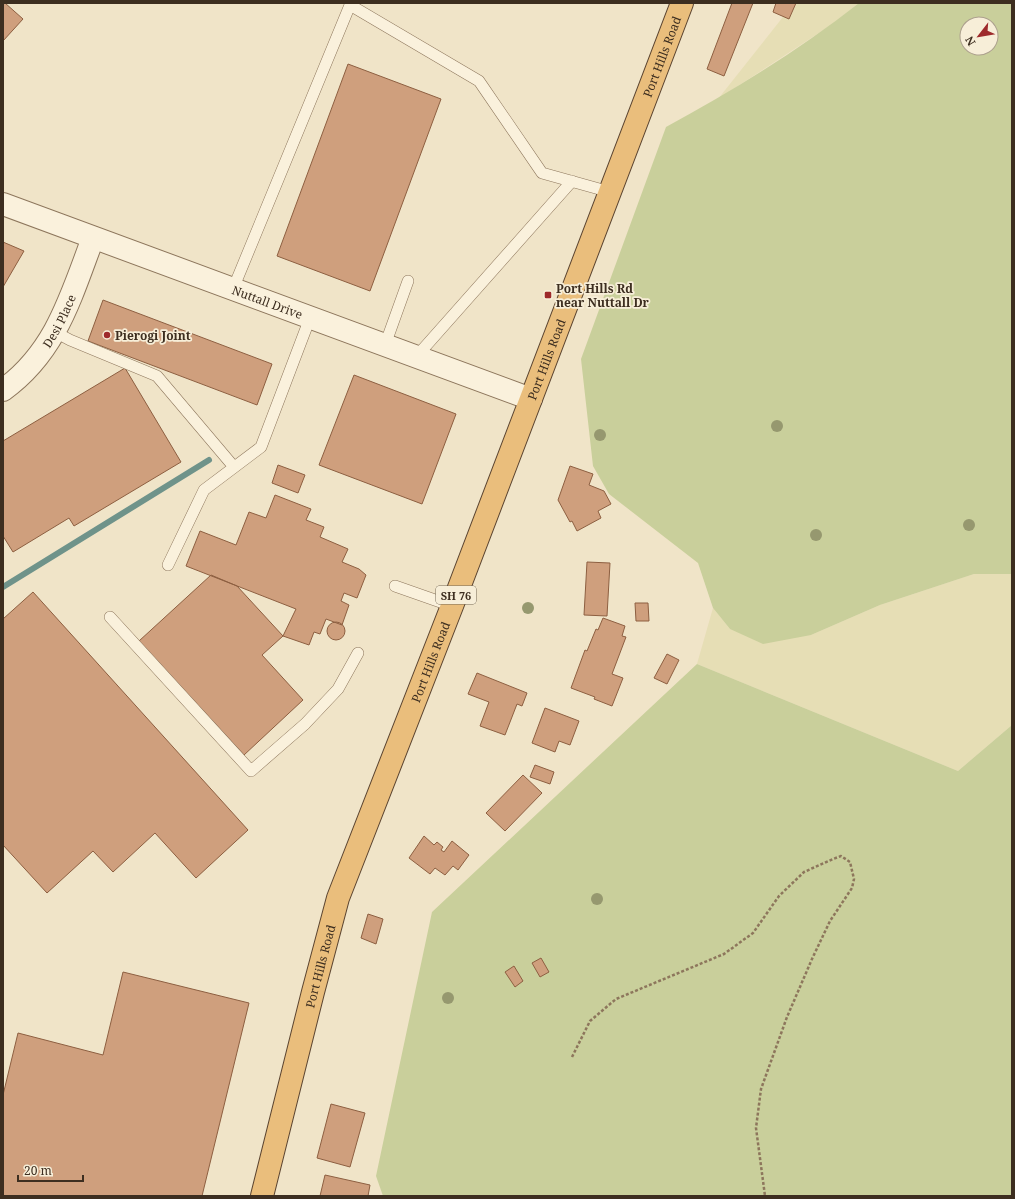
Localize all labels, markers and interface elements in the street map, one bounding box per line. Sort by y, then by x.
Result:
street label: Port Hills Road [638,13,685,100]
north arrow [959,16,999,56]
text: N [961,34,979,49]
place label: Port Hills Rd near Nuttall Dr [556,280,650,311]
street label: Nuttall Drive [230,281,305,323]
marker: Port Hills Rd near Nuttall Dr [543,290,553,300]
street label: Desi Place [38,292,79,351]
street label: Port Hills Road [523,316,569,402]
place label: Pierogi Joint [115,327,191,344]
marker: Pierogi Joint [102,330,112,340]
road number: SH 76 [436,586,476,604]
street label: Port Hills Road [407,618,454,705]
street label: Port Hills Road [301,922,339,1010]
scale bar [18,1157,83,1183]
text: 20 m [24,1162,52,1179]

